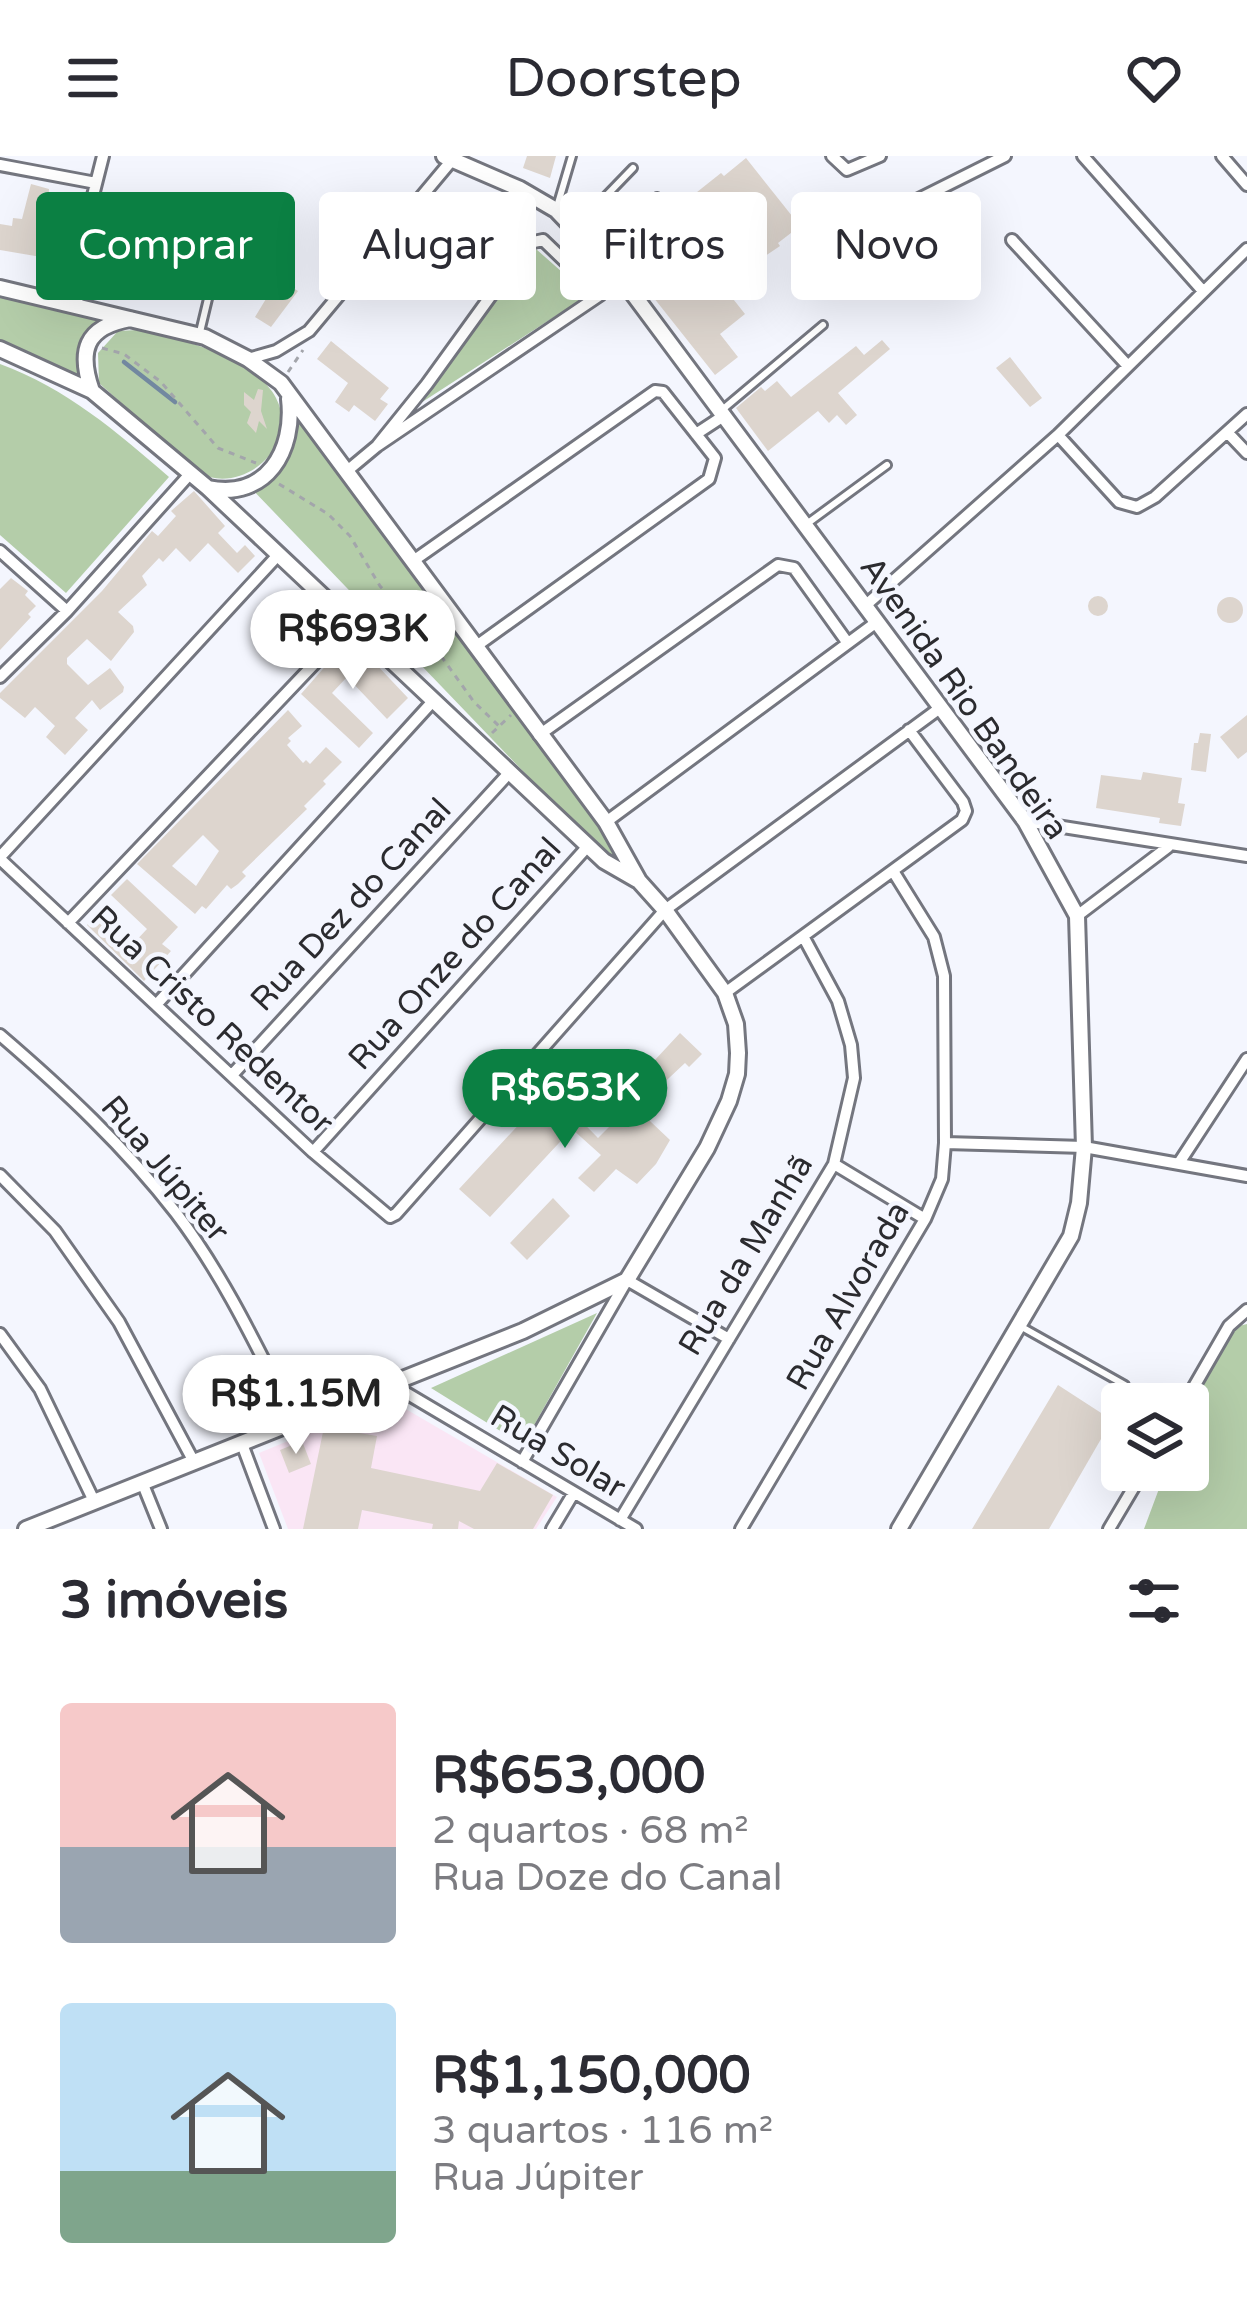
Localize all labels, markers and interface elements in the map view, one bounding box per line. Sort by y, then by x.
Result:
icon: menu [60,45,126,111]
icon: heart [1121,45,1187,111]
text: Doorstep [505,46,742,111]
chip: Comprar [36,192,295,300]
chip: Alugar [319,192,536,300]
chip: Filtros [560,192,767,300]
chip: Novo [791,192,981,300]
street label: Avenida Rio Bandeira [852,549,1076,847]
pin: R$693K [255,590,451,692]
text: R$693K [277,605,429,652]
street label: Rua Dez do Canal [242,791,460,1019]
street label: Rua Onze do Canal [341,830,569,1078]
street label: Rua Cristo Redentor [83,897,342,1143]
pin: R$653K [467,1049,663,1151]
text: R$653K [489,1064,641,1111]
street label: Rua Júpiter [93,1088,238,1250]
street label: Rua da Manhã [671,1147,821,1363]
street label: Rua Alvorada [778,1195,918,1397]
pin: R$1.15M [185,1355,407,1457]
text: R$1.15M [209,1370,383,1417]
map controls [1101,1383,1209,1491]
button: layers [1101,1383,1209,1491]
street label: Rua Solar [483,1397,633,1508]
icon: filters [1121,1568,1187,1634]
text: 3 imóveis [60,1570,288,1632]
text: R$653,000 [432,1745,705,1807]
icon: home [156,1751,300,1895]
text: 2 quartos · 68 m² [432,1807,749,1854]
text: Rua Doze do Canal [432,1854,782,1901]
text: R$1,150,000 [432,2045,750,2107]
icon: home [156,2051,300,2195]
text: 3 quartos · 116 m² [432,2107,773,2154]
text: Rua Júpiter [432,2154,643,2201]

